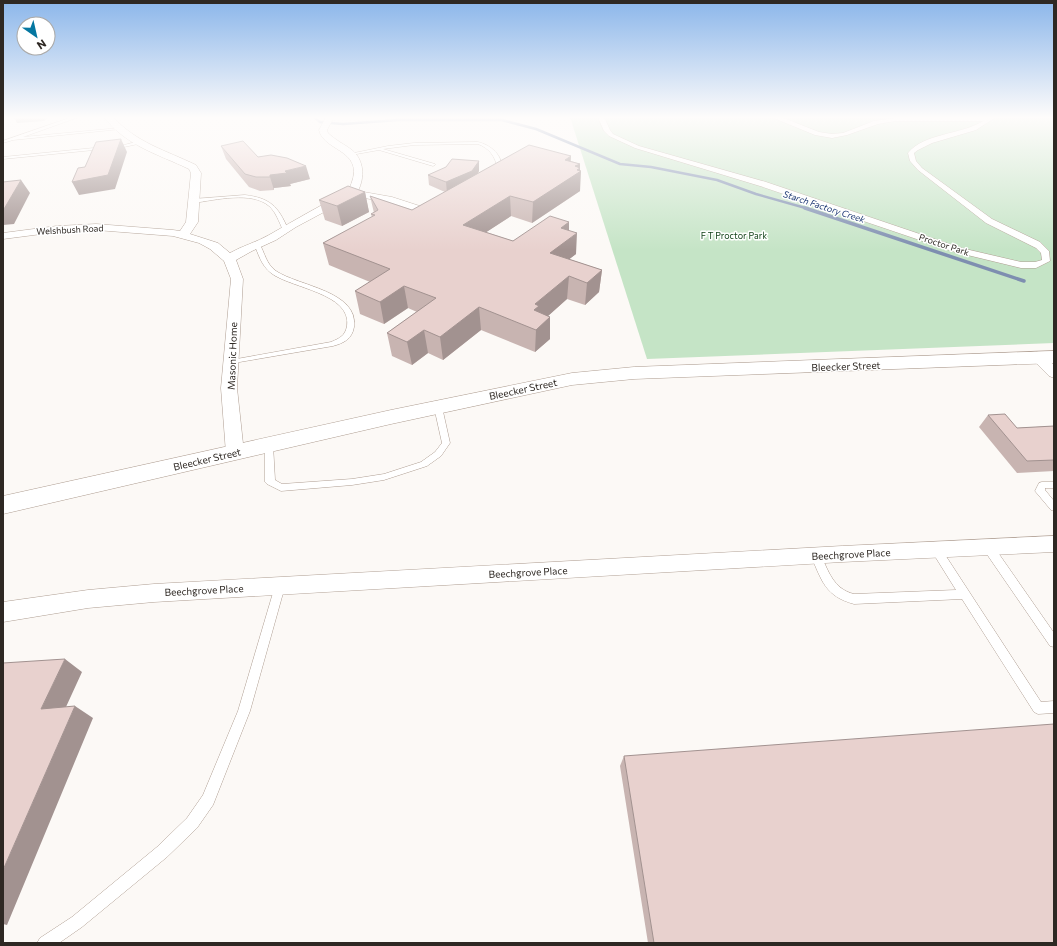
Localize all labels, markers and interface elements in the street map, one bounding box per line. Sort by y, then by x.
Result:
north arrow [16,16,56,56]
text: N [35,37,49,52]
water label: Starch Factory Creek [782,188,868,225]
street label: Welshbush Road [36,222,104,237]
park label: F T Proctor Park [701,230,767,241]
street label: Proctor Park [918,231,971,258]
street label: Masonic Home [225,322,239,390]
street label: Bleecker Street [811,359,881,373]
street label: Bleecker Street [488,376,558,402]
street label: Bleecker Street [172,445,242,473]
street label: Beechgrove Place [811,546,891,562]
street label: Beechgrove Place [488,564,568,580]
street label: Beechgrove Place [164,582,244,598]

